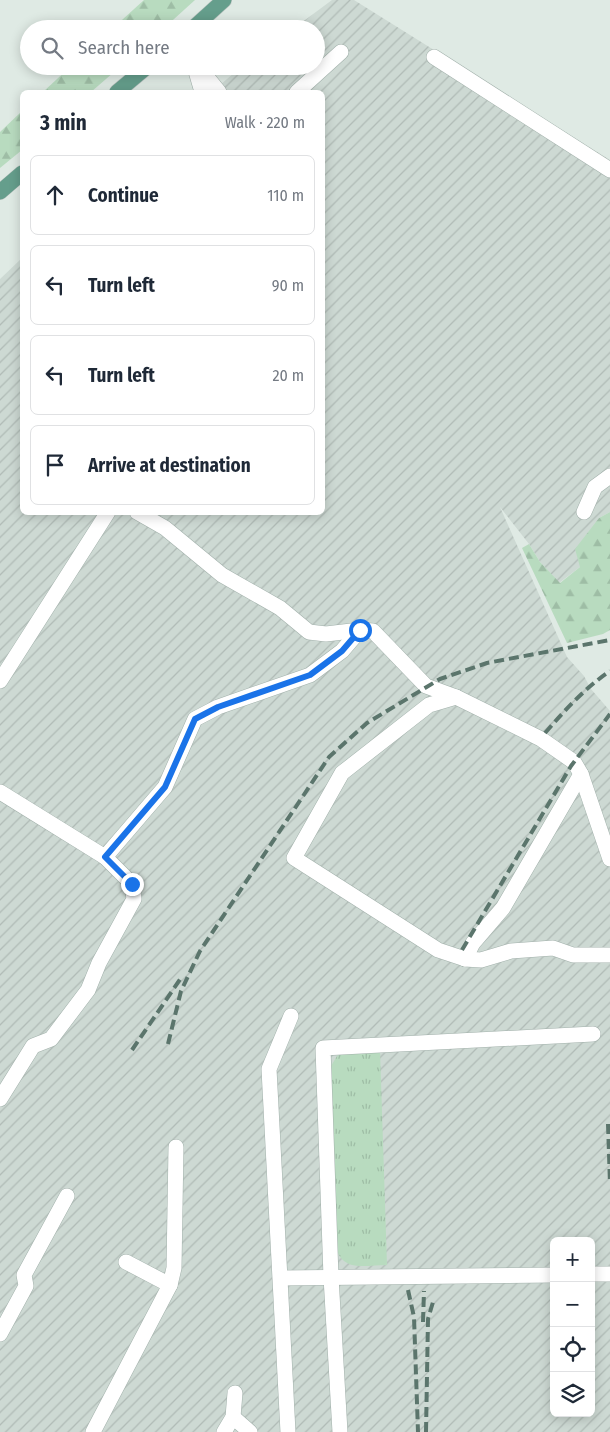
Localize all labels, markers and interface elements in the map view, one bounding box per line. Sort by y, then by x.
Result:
search box [20,20,325,75]
icon: search [38,34,66,62]
text: Search here [78,36,170,59]
text: 3 min [40,110,87,136]
text: Walk · 220 m [225,113,305,132]
icon: ahead [41,181,69,209]
text: Continue [88,184,159,207]
text: 110 m [267,186,304,205]
icon: left [41,271,69,299]
text: Turn left [88,274,155,297]
text: 90 m [272,276,304,295]
icon: left [41,361,69,389]
text: Turn left [88,364,155,387]
text: 20 m [273,366,304,385]
icon: arrive [41,451,69,479]
text: Arrive at destination [88,454,251,477]
route start [349,619,372,642]
route end [121,873,144,896]
map controls [550,1237,595,1417]
button: + [550,1237,595,1282]
button: − [550,1282,595,1327]
button: locate [550,1327,595,1372]
button: layers [550,1372,595,1417]

